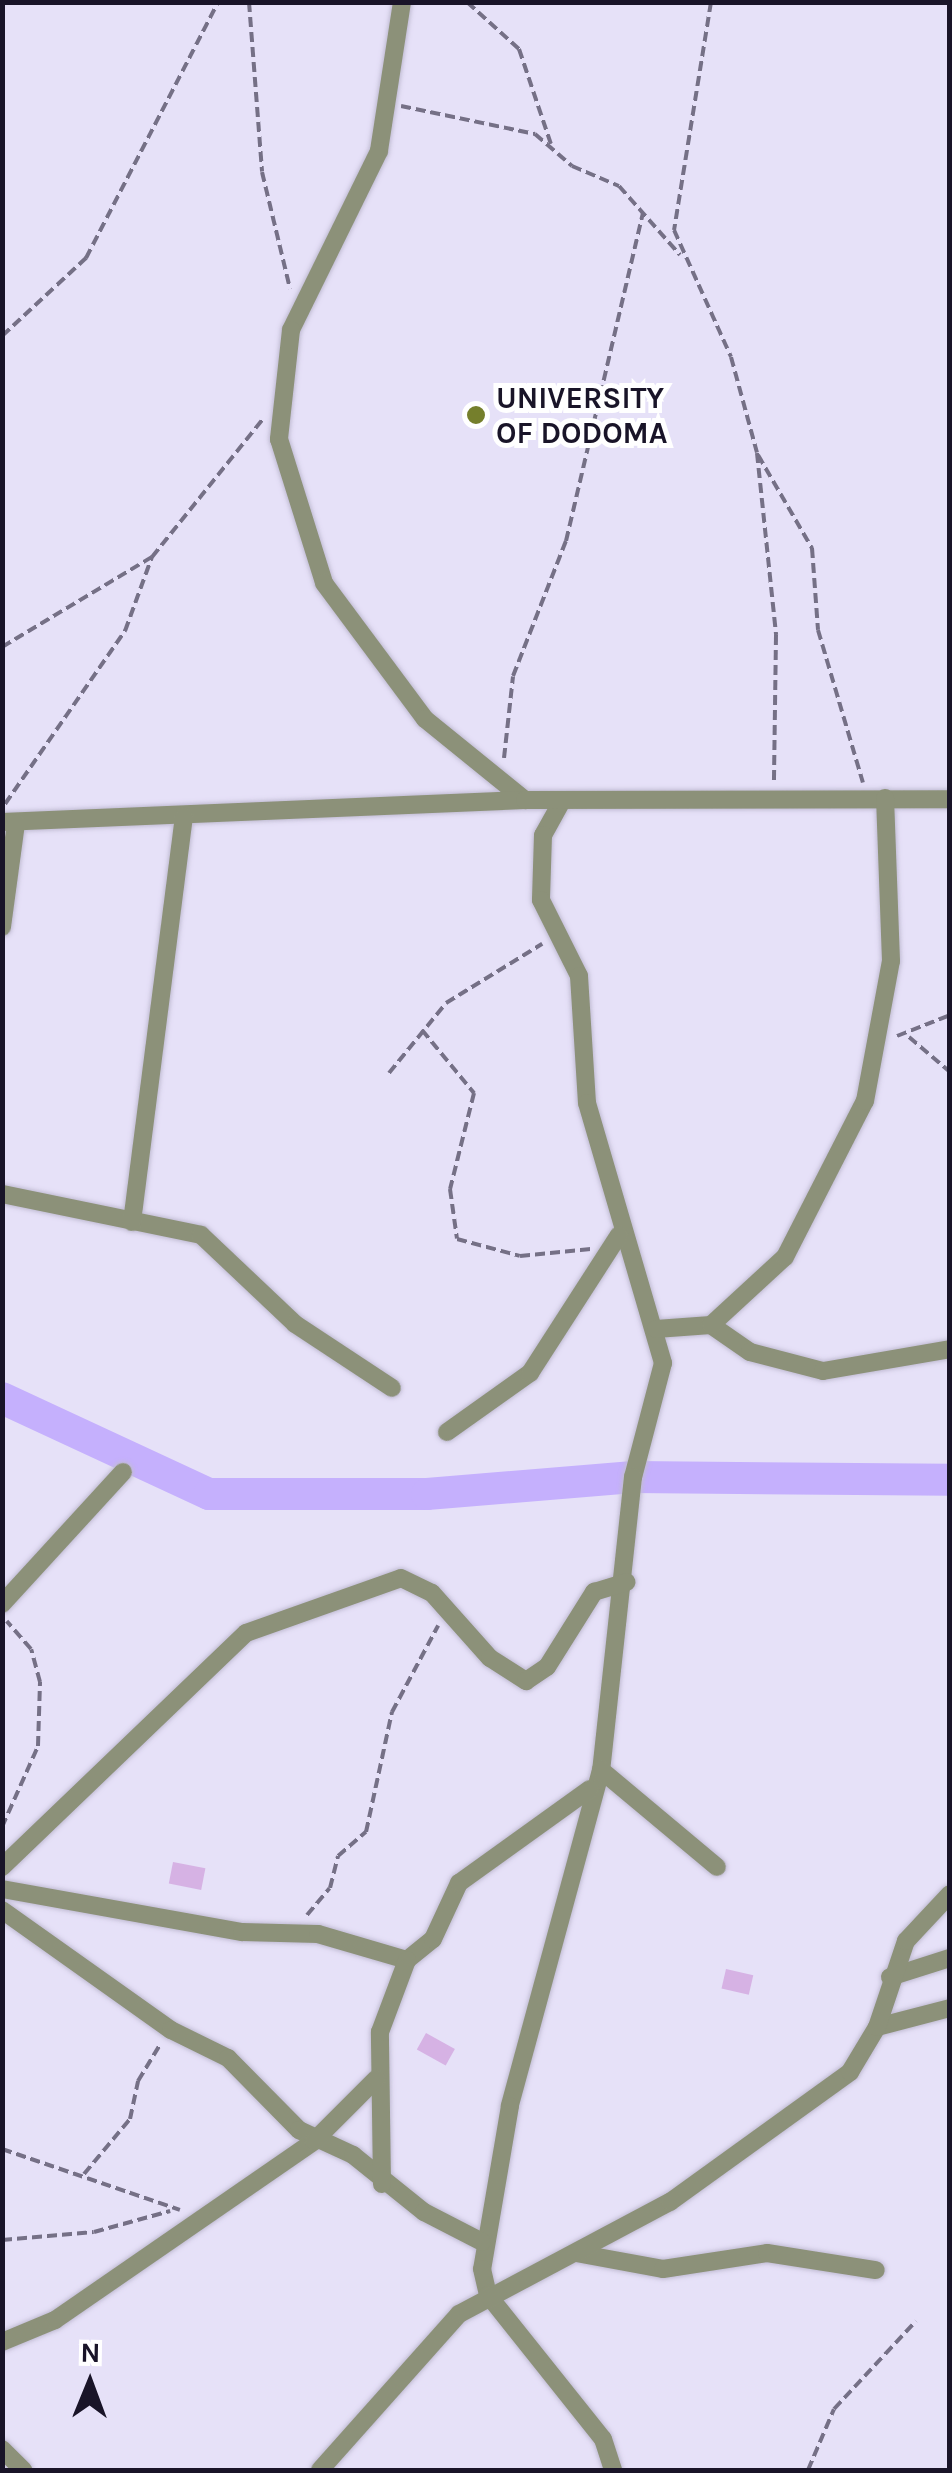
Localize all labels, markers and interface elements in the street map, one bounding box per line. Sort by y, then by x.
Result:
place label: UNIVERSITY OF DODOMA [496,380,668,450]
marker: UNIVERSITY OF DODOMA [465,404,487,426]
north arrow [40,2333,140,2433]
text: N [80,2336,101,2369]

